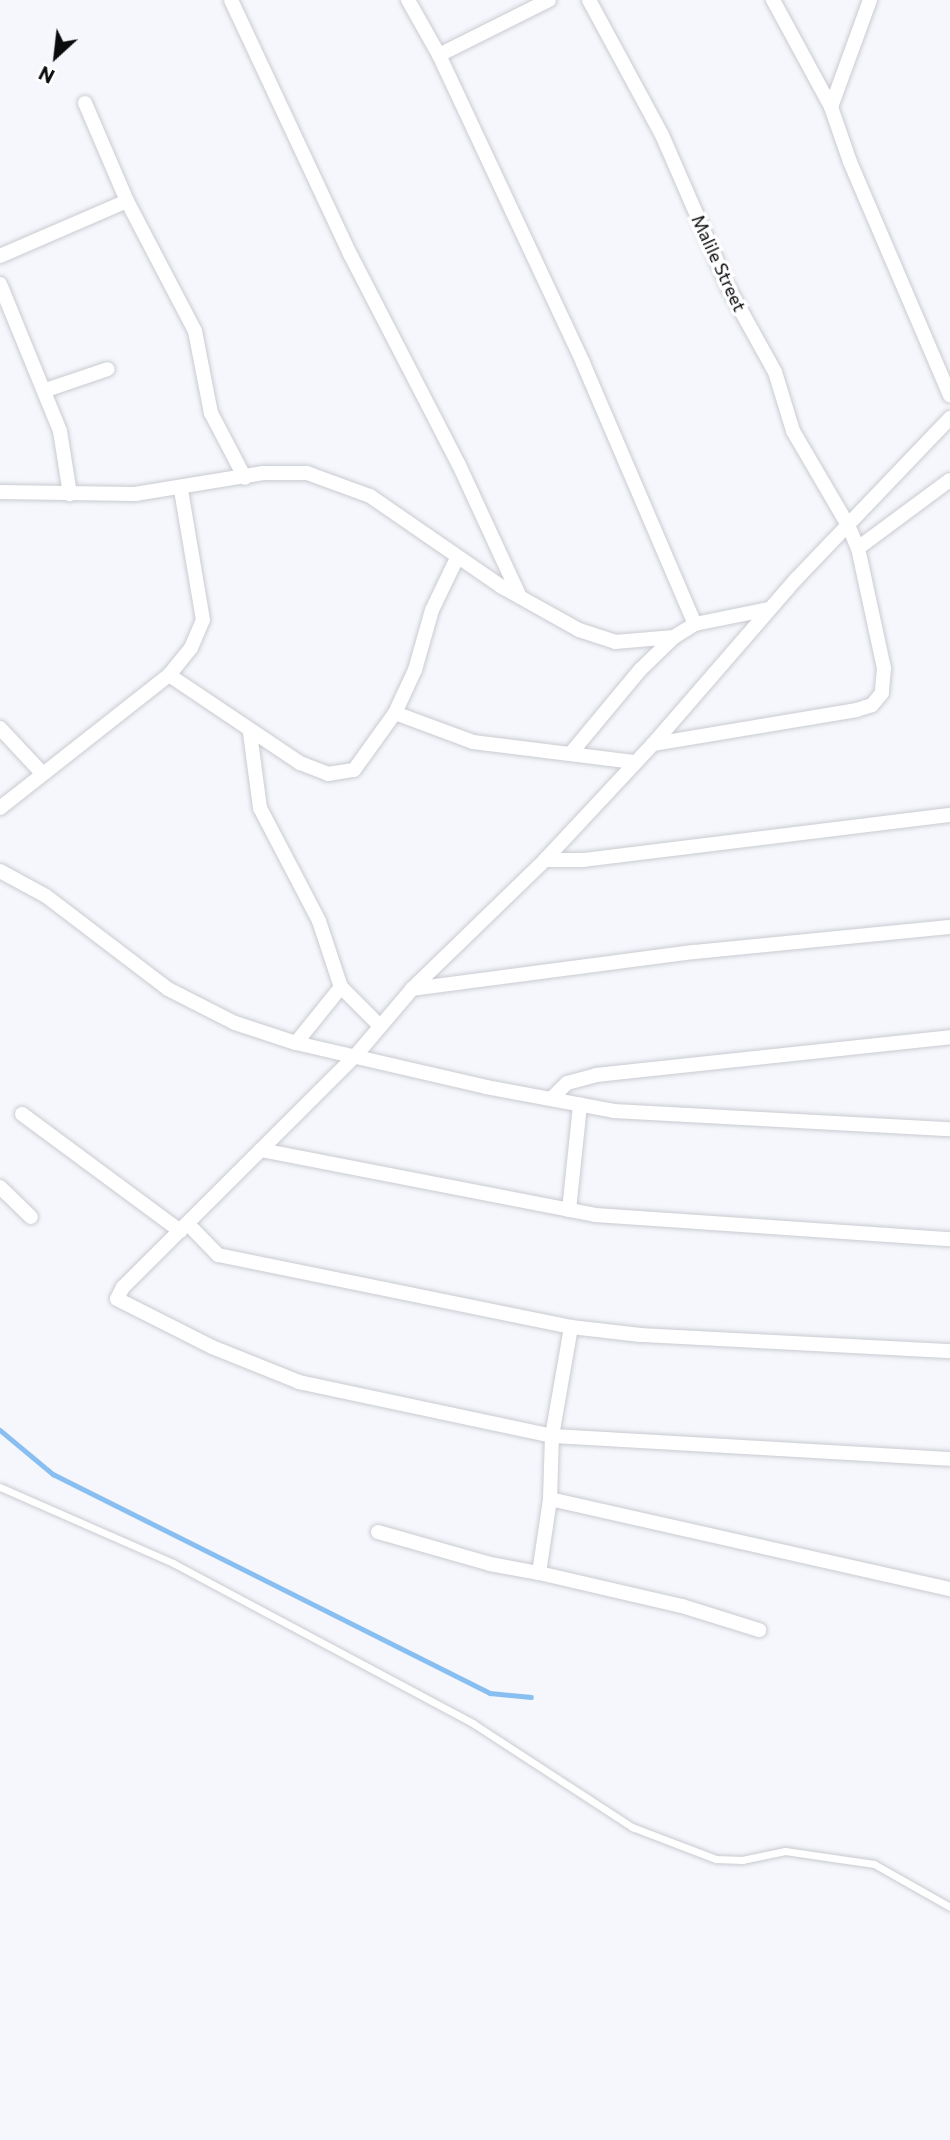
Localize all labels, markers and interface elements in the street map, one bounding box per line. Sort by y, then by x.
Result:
north arrow [21,21,91,91]
text: N [35,62,58,89]
street label: Malile Street [687,211,751,315]

